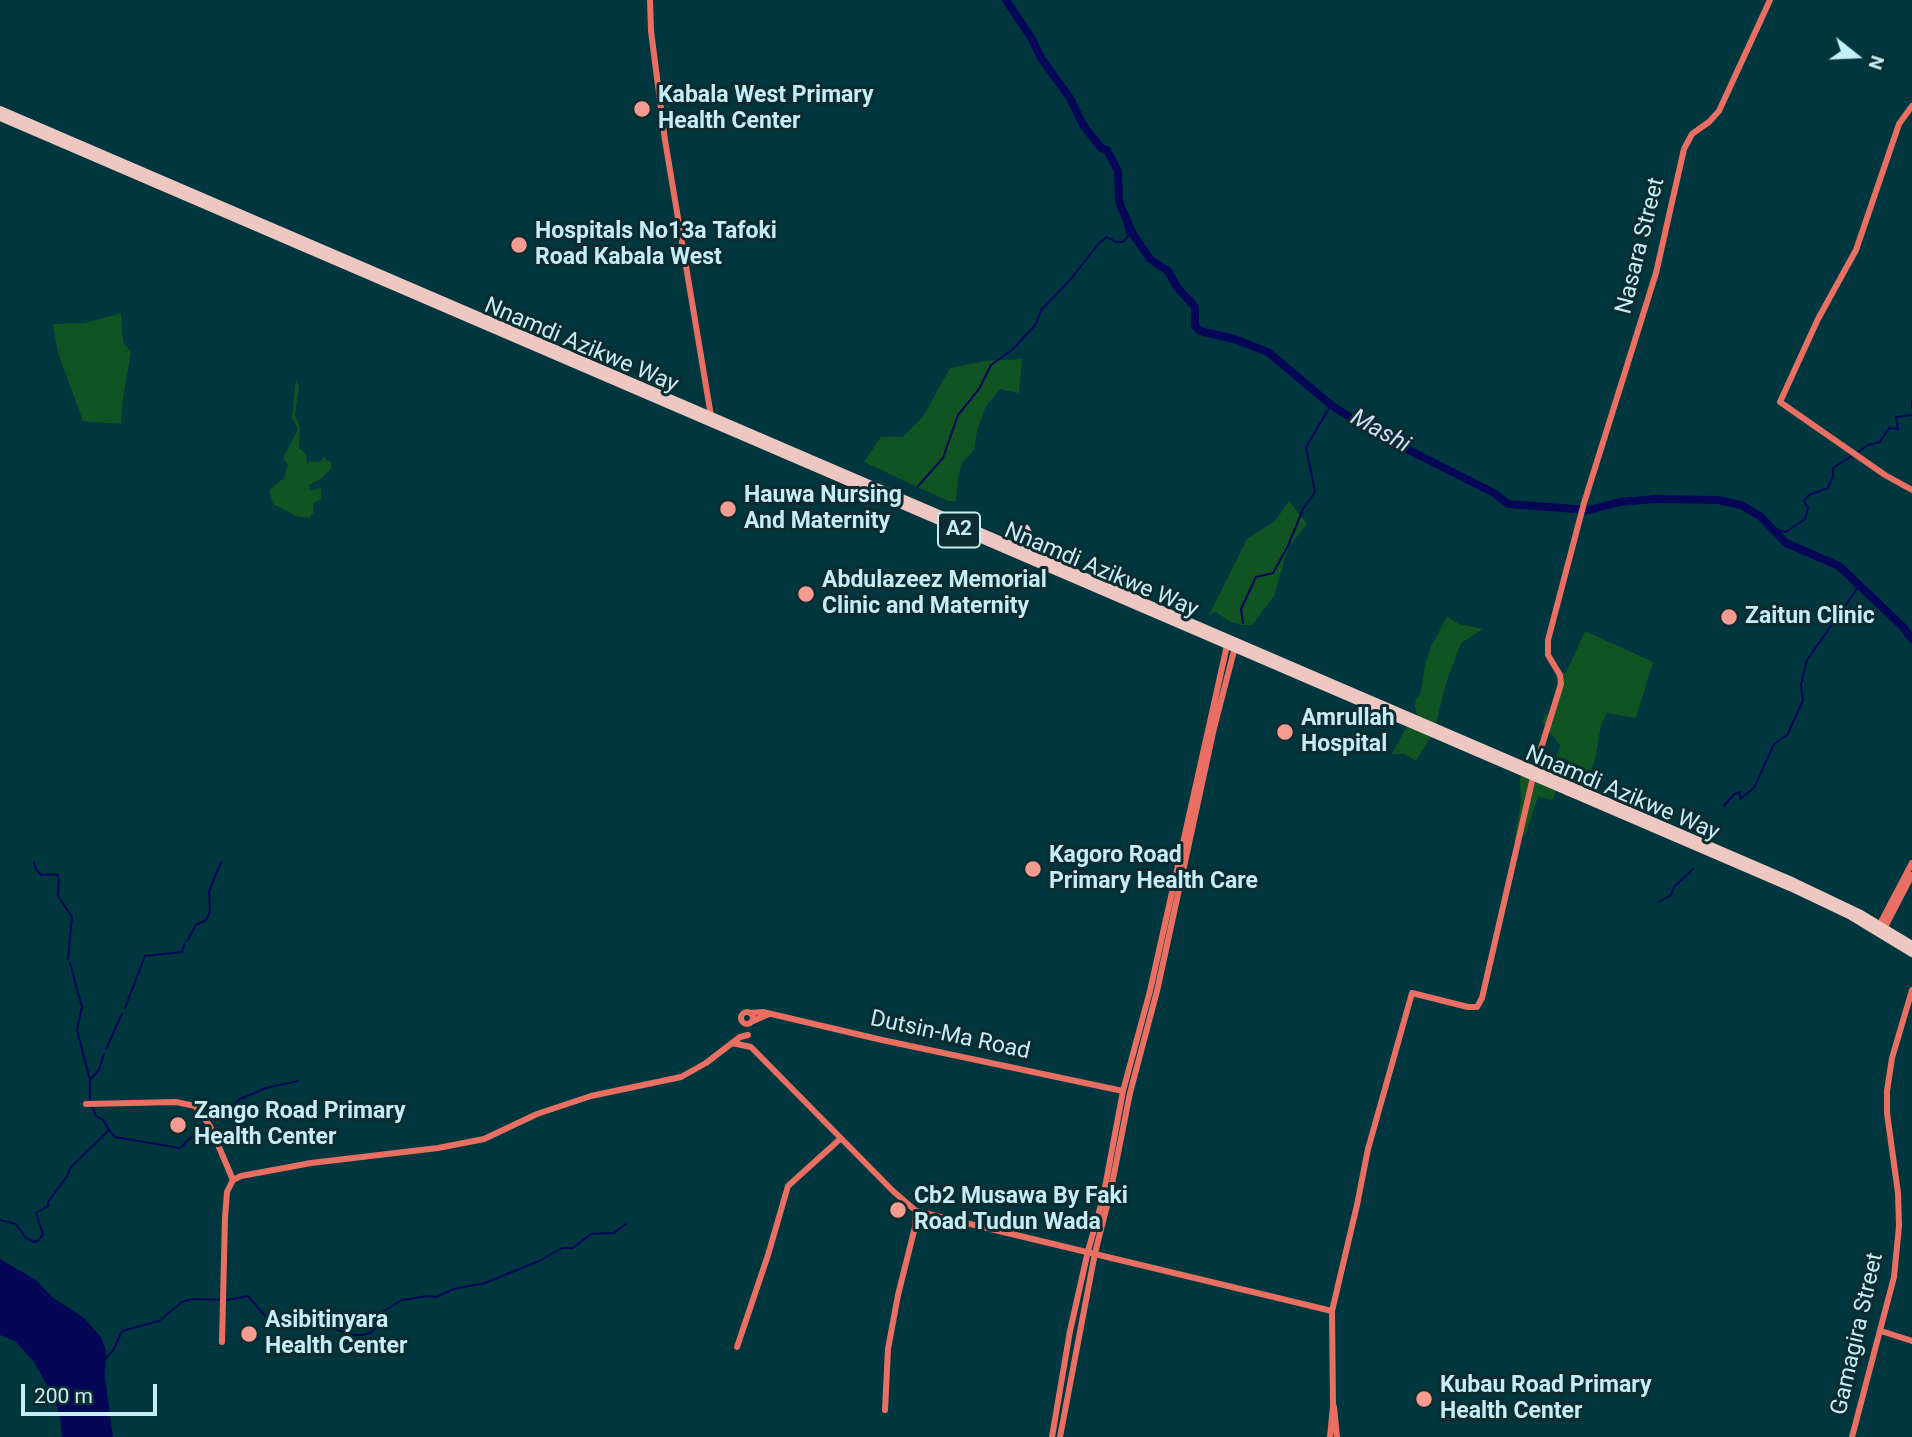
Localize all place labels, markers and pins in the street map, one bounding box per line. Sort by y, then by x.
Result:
place label: Kabala West Primary Health Center [658,82,874,136]
marker: Kabala West Primary Health Center [632,99,652,119]
place label: Hospitals No13a Tafoki Road Kabala West [535,218,777,272]
marker: Hospitals No13a Tafoki Road Kabala West [509,235,529,255]
place label: Hauwa Nursing And Maternity [744,482,902,536]
marker: Hauwa Nursing And Maternity [718,499,738,519]
place label: Abdulazeez Memorial Clinic and Maternity [822,567,1047,621]
marker: Abdulazeez Memorial Clinic and Maternity [796,584,816,604]
place label: Zaitun Clinic [1745,603,1875,631]
marker: Zaitun Clinic [1719,607,1739,627]
place label: Amrullah Hospital [1301,705,1395,759]
marker: Amrullah Hospital [1275,722,1295,742]
place label: Kagoro Road Primary Health Care [1049,842,1258,896]
marker: Kagoro Road Primary Health Care [1023,859,1043,879]
place label: Zango Road Primary Health Center [194,1098,405,1152]
marker: Zango Road Primary Health Center [168,1115,188,1135]
place label: Cb2 Musawa By Faki Road Tudun Wada [914,1183,1128,1237]
marker: Cb2 Musawa By Faki Road Tudun Wada [888,1200,908,1220]
place label: Asibitinyara Health Center [265,1307,407,1361]
marker: Asibitinyara Health Center [239,1324,259,1344]
place label: Kubau Road Primary Health Center [1440,1372,1652,1426]
marker: Kubau Road Primary Health Center [1414,1389,1434,1409]

